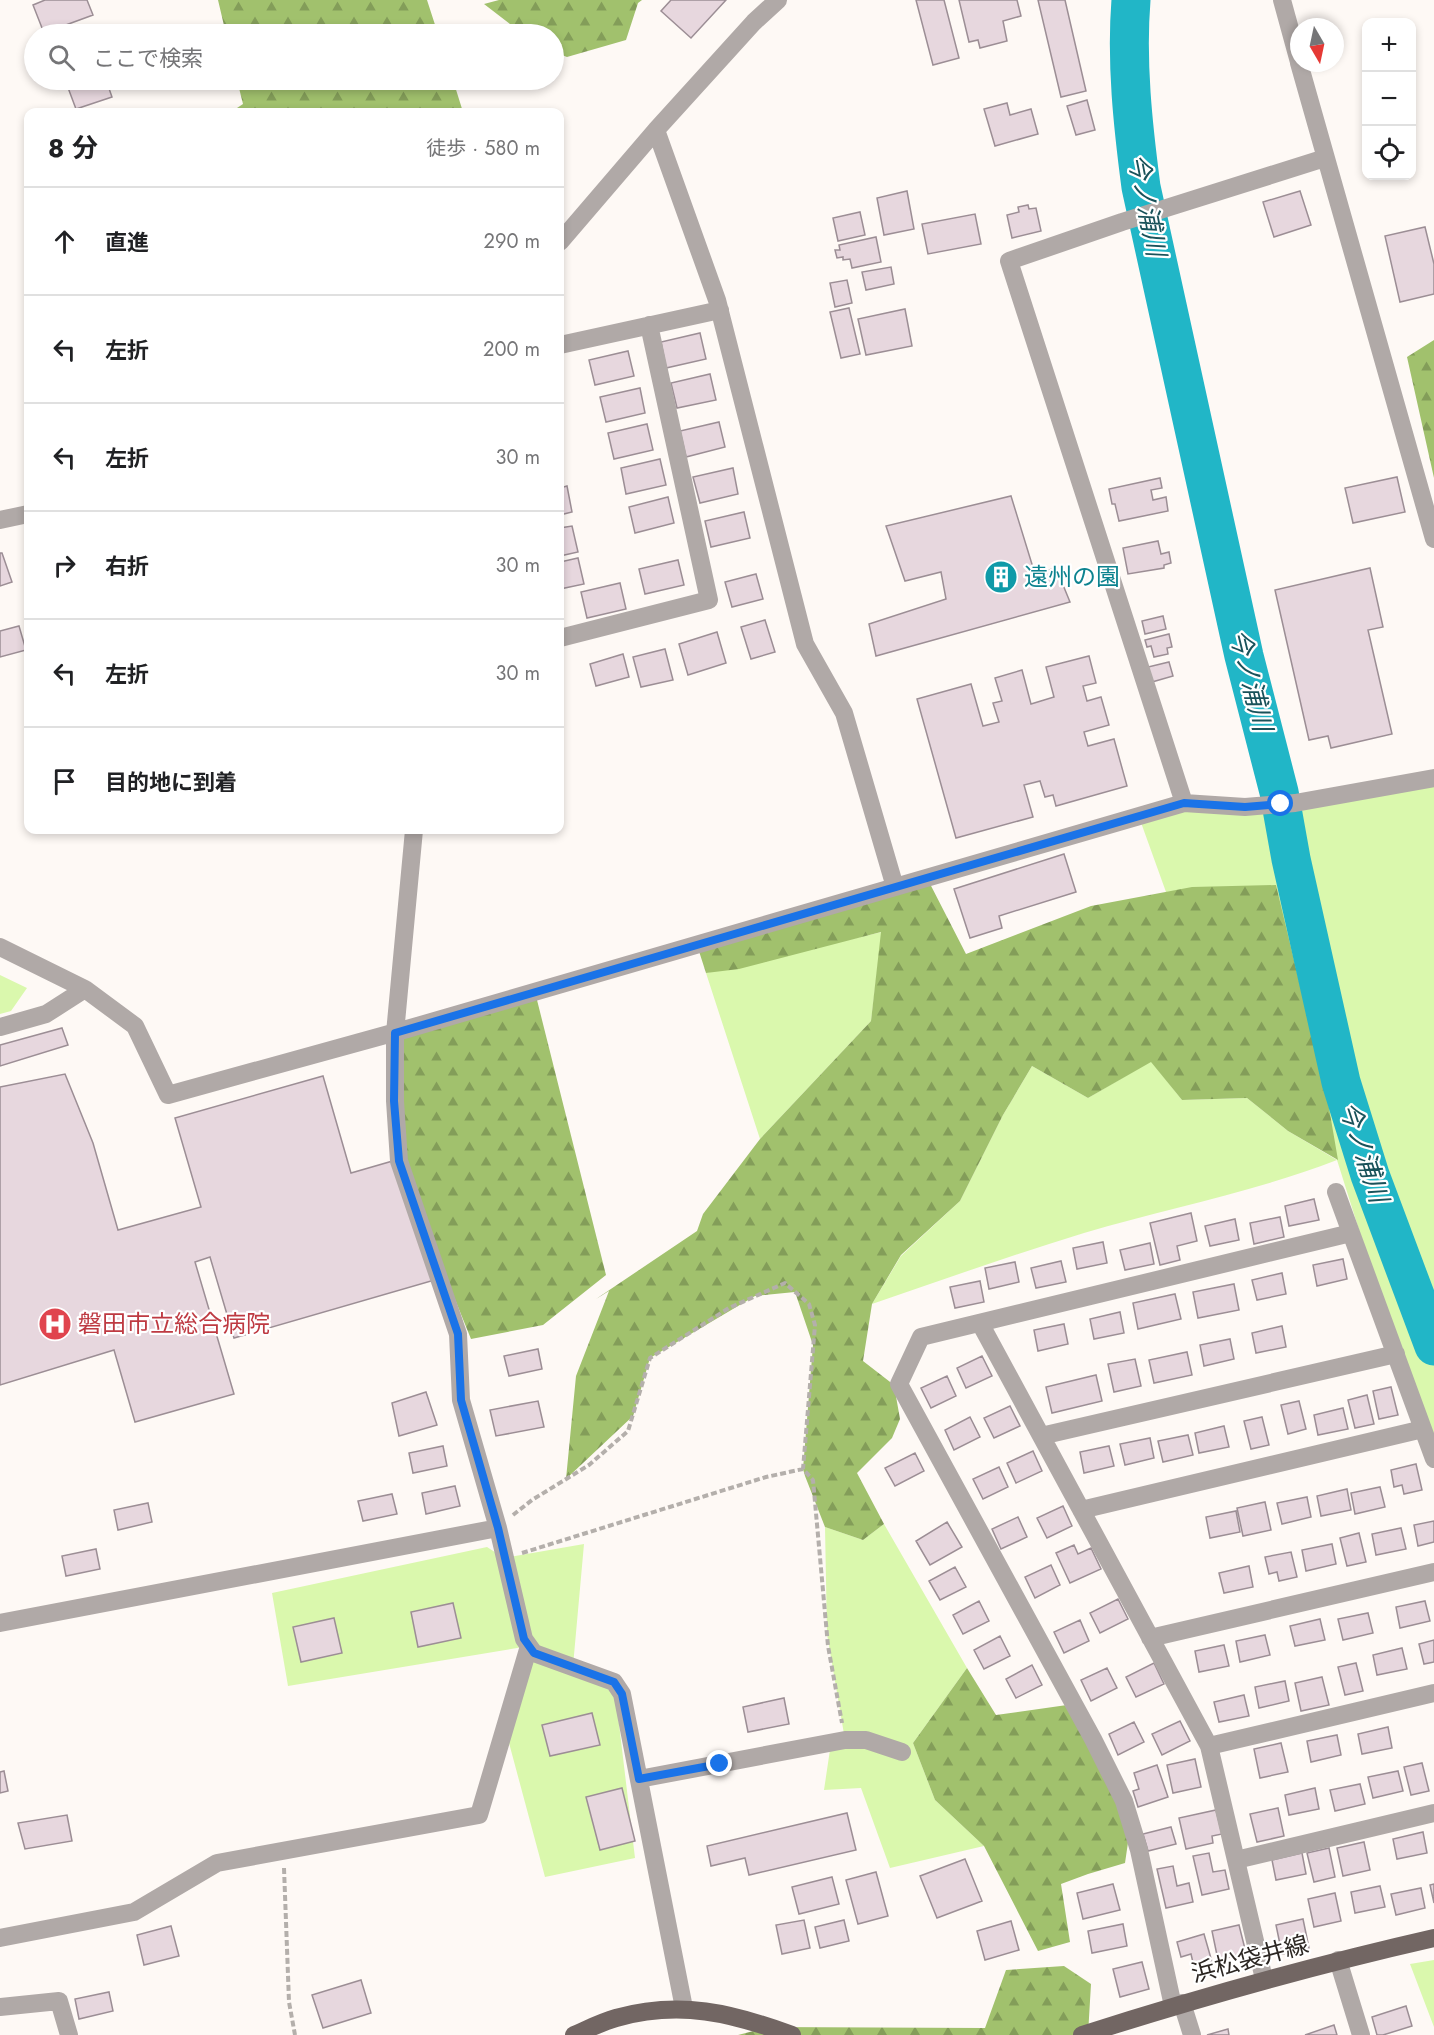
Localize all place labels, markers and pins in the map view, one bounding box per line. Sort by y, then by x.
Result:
building icon: 遠州の園 [983,559,1019,595]
place label: 遠州の園 [1024,559,1120,594]
hospital icon: 磐田市立総合病院 [37,1306,73,1342]
place label: 磐田市立総合病院 [78,1306,270,1341]

